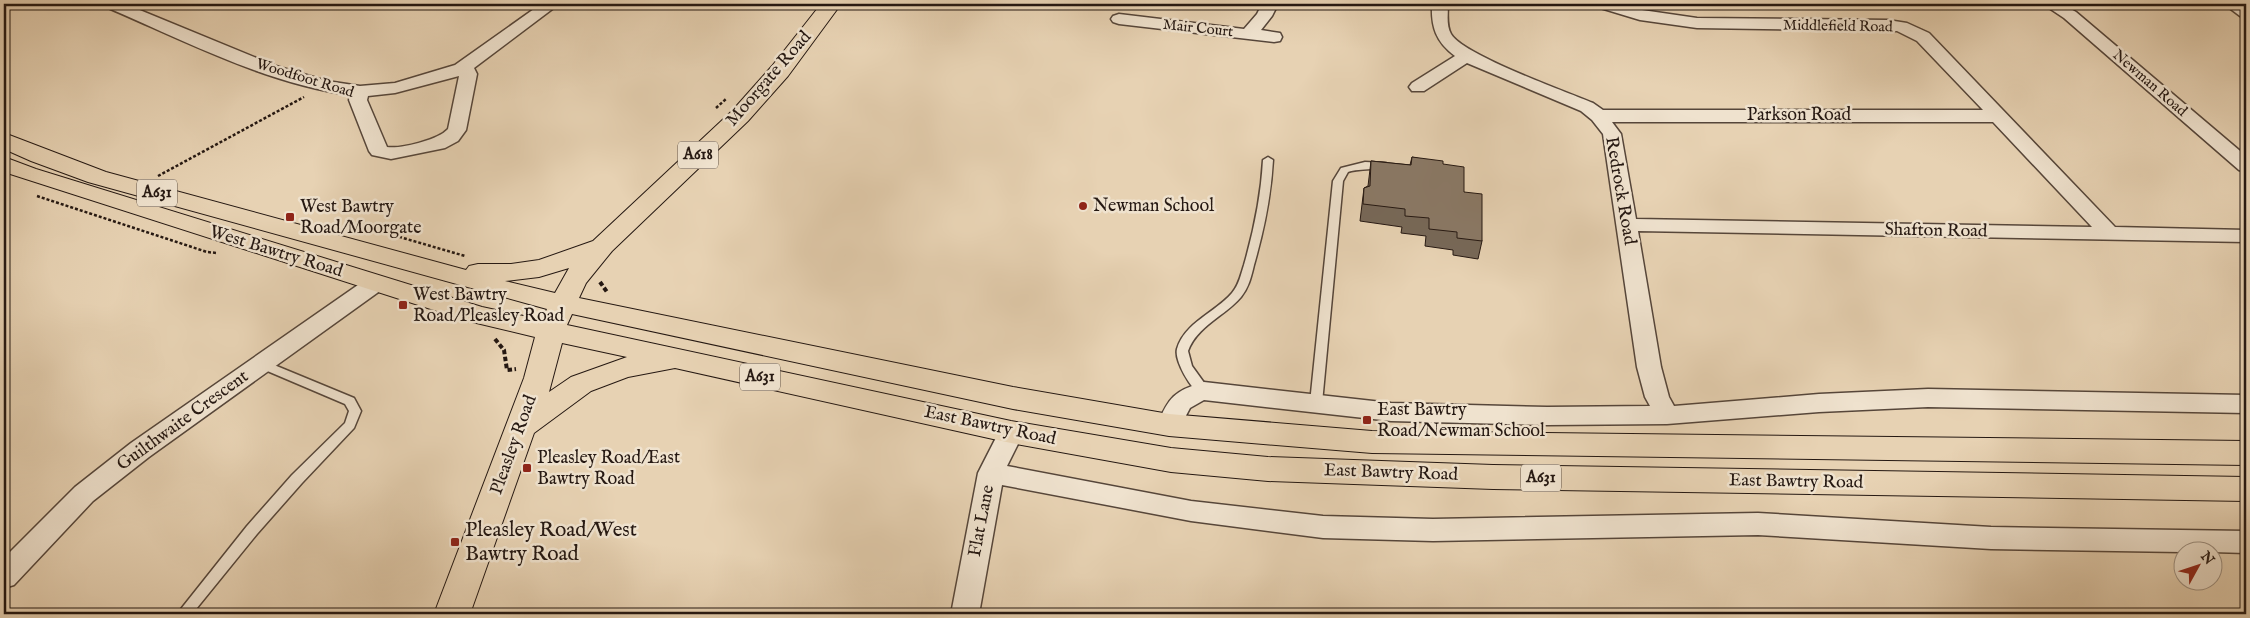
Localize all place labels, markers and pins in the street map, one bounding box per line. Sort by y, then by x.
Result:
place label: Newman School [1093,195,1214,218]
place label: West Bawtry Road/Moorgate [300,196,422,240]
marker: Newman School [1077,200,1089,212]
marker: West Bawtry Road/Moorgate [284,211,296,223]
place label: West Bawtry Road/Pleasley Road [413,284,564,328]
marker: West Bawtry Road/Pleasley Road [397,299,409,311]
place label: East Bawtry Road/Newman School [1377,399,1545,443]
marker: East Bawtry Road/Newman School [1361,414,1373,426]
place label: Pleasley Road/East Bawtry Road [537,447,680,491]
marker: Pleasley Road/East Bawtry Road [521,462,533,474]
place label: Pleasley Road/West Bawtry Road [465,517,637,568]
marker: Pleasley Road/West Bawtry Road [449,536,461,548]

